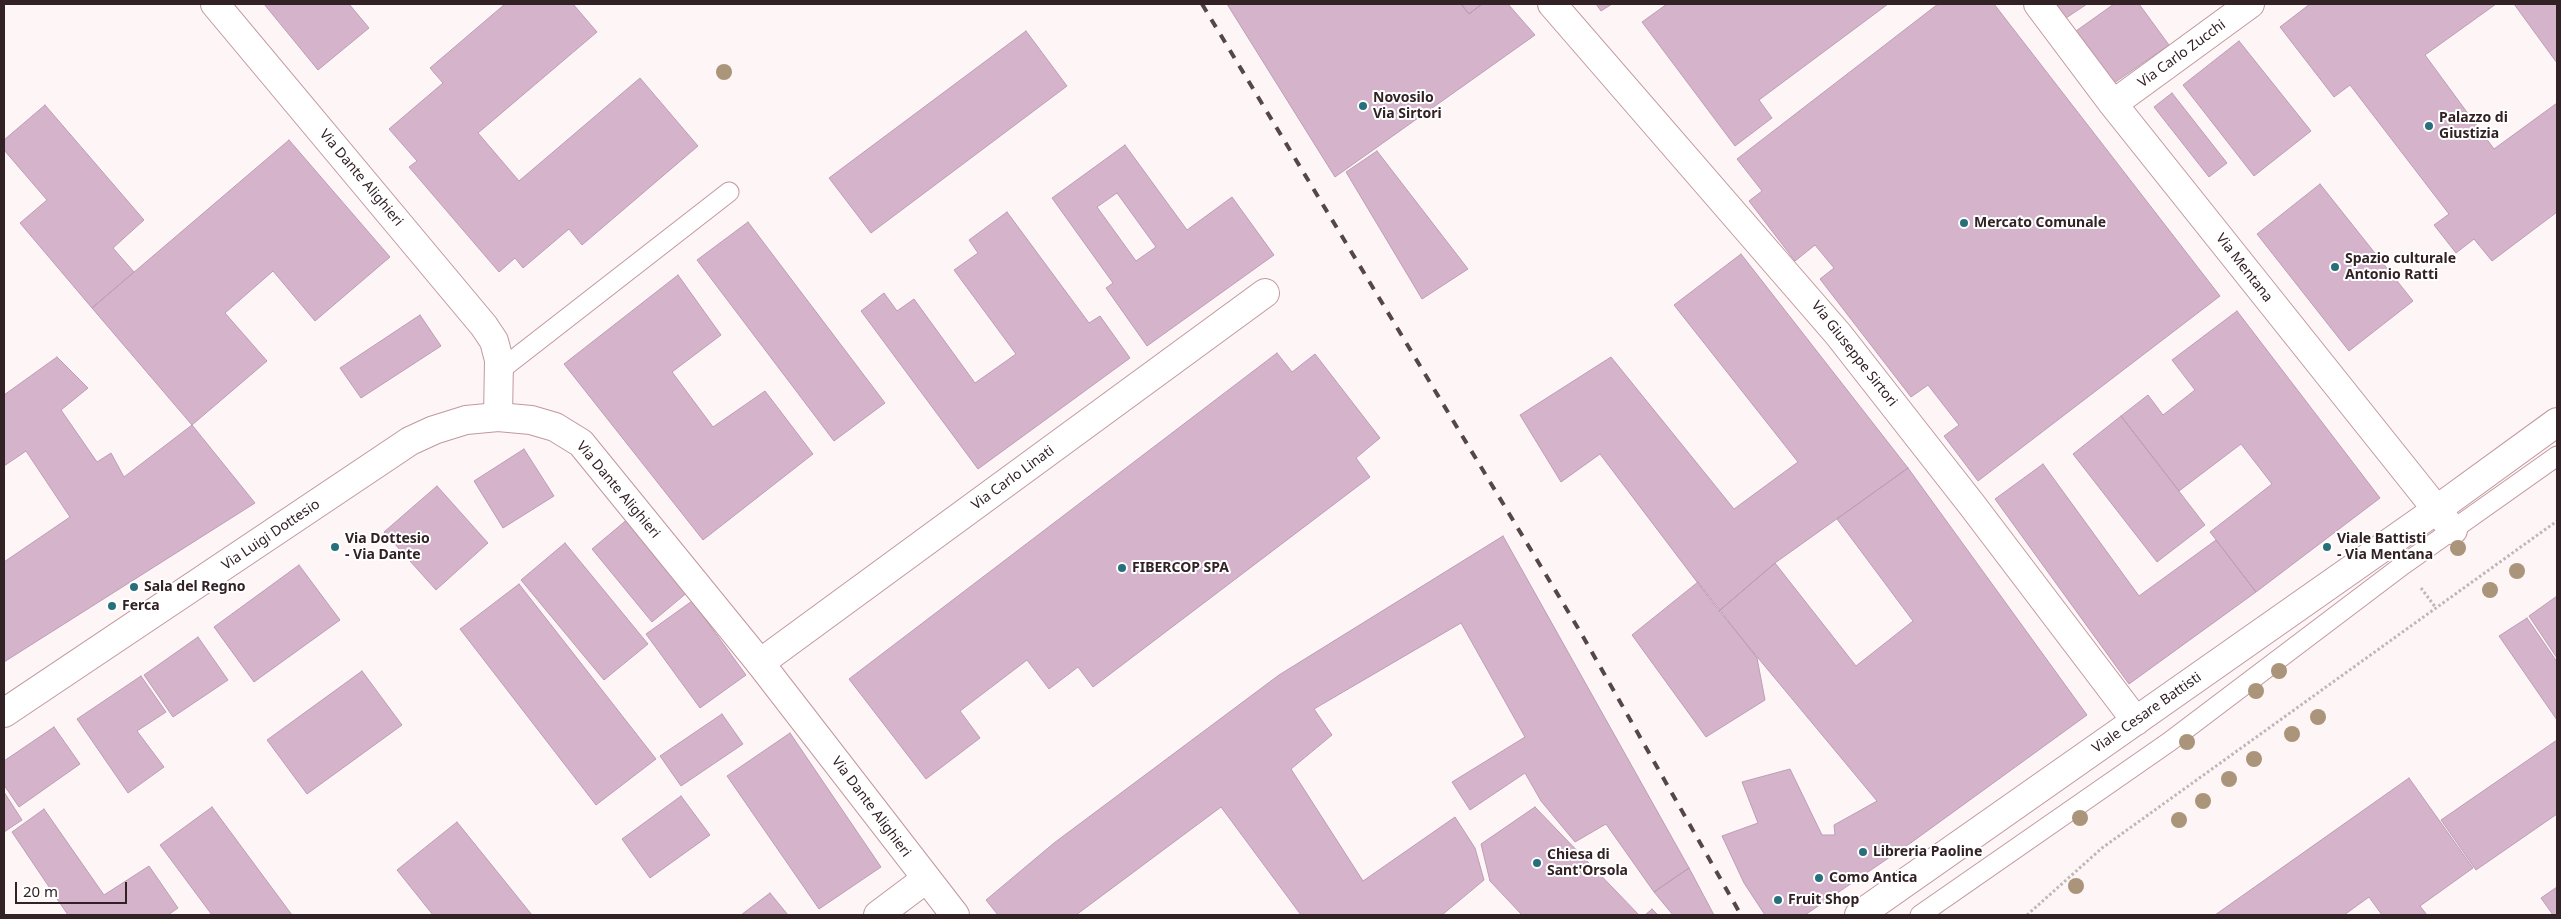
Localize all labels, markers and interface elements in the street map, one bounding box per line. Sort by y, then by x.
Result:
street label: Via Carlo Zucchi [2135,17,2229,91]
place label: Novosilo Via Sirtori [1373,90,1442,122]
marker: Novosilo Via Sirtori [1357,100,1369,112]
place label: Palazzo di Giustizia [2439,110,2508,142]
marker: Palazzo di Giustizia [2423,120,2435,132]
street label: Via Dante Alighieri [316,126,406,230]
place label: Mercato Comunale [1974,215,2106,231]
marker: Mercato Comunale [1958,217,1970,229]
street label: Via Mentana [2212,230,2276,306]
place label: Spazio culturale Antonio Ratti [2345,251,2456,284]
marker: Spazio culturale Antonio Ratti [2329,261,2341,273]
street label: Via Giuseppe Sirtori [1808,298,1900,410]
street label: Via Dante Alighieri [573,438,663,542]
street label: Via Carlo Linati [968,442,1058,514]
street label: Via Luigi Dottesio [219,496,323,574]
place label: Via Dottesio - Via Dante [345,531,430,564]
place label: Viale Battisti - Via Mentana [2337,531,2433,564]
marker: Via Dottesio - Via Dante [329,541,341,553]
marker: Viale Battisti - Via Mentana [2321,541,2333,553]
place label: FIBERCOP SPA [1132,560,1229,576]
marker: FIBERCOP SPA [1116,562,1128,574]
place label: Sala del Regno [144,579,246,595]
marker: Sala del Regno [128,581,140,593]
place label: Ferca [122,598,160,614]
marker: Ferca [106,600,118,612]
street label: Viale Cesare Battisti [2089,669,2205,757]
street label: Via Dante Alighieri [828,754,914,860]
place label: Libreria Paoline [1873,844,1982,860]
marker: Libreria Paoline [1857,846,1869,858]
place label: Chiesa di Sant'Orsola [1547,847,1628,880]
marker: Chiesa di Sant'Orsola [1531,857,1543,869]
place label: Como Antica [1829,870,1917,886]
scale bar [18,872,130,904]
marker: Como Antica [1813,872,1825,884]
text: 20 m [23,881,58,901]
place label: Fruit Shop [1788,892,1859,908]
marker: Fruit Shop [1772,894,1784,906]

